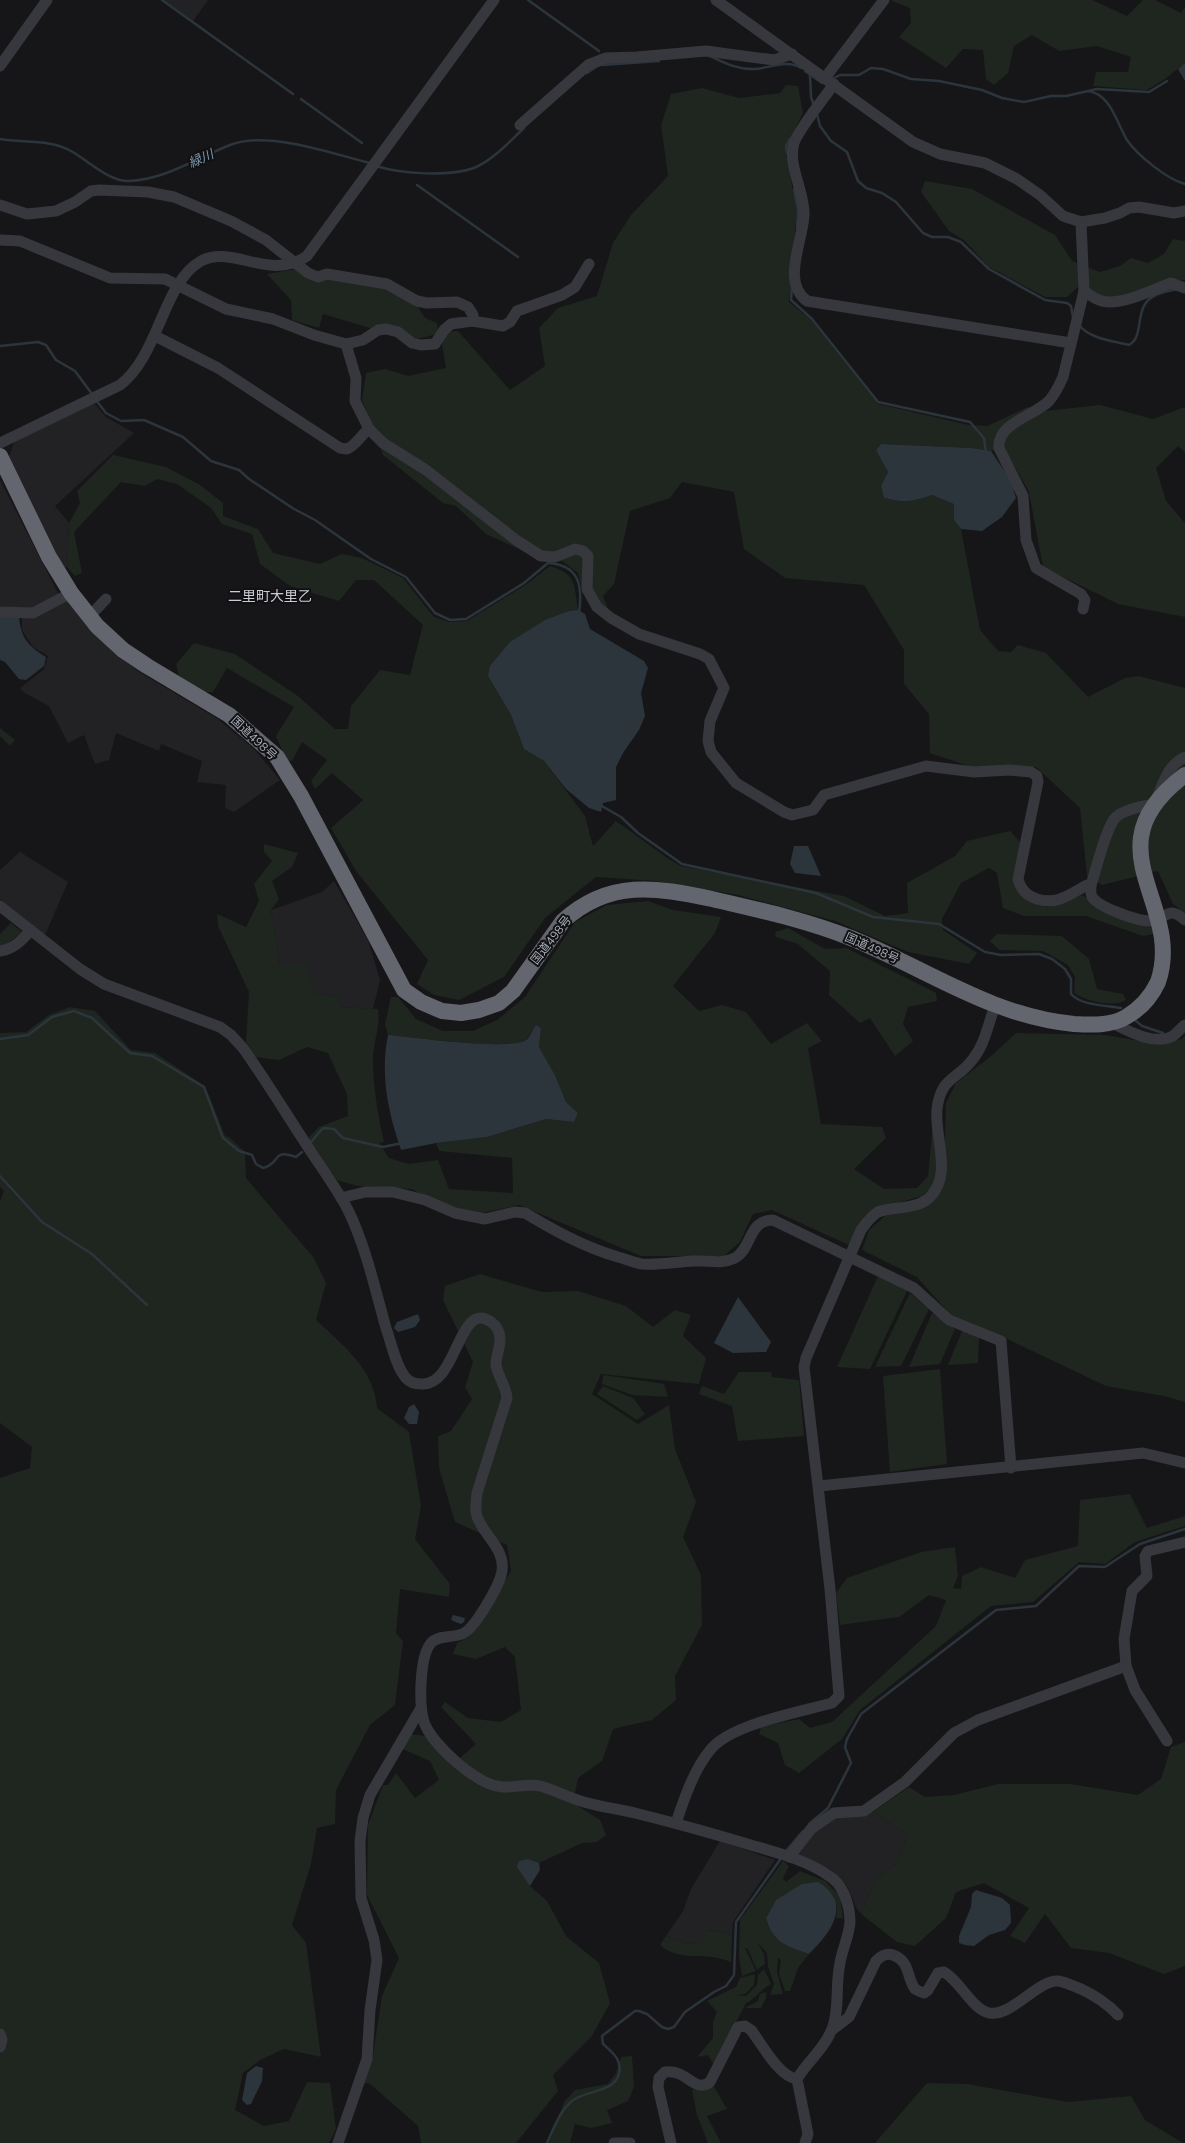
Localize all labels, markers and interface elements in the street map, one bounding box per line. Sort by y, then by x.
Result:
water label: 緑川 [185,145,218,173]
district label: 二里町大里乙 [228,587,312,606]
street label: 国道498号 [227,713,281,763]
street label: 国道498号 [527,912,575,968]
street label: 国道498号 [842,929,902,967]

